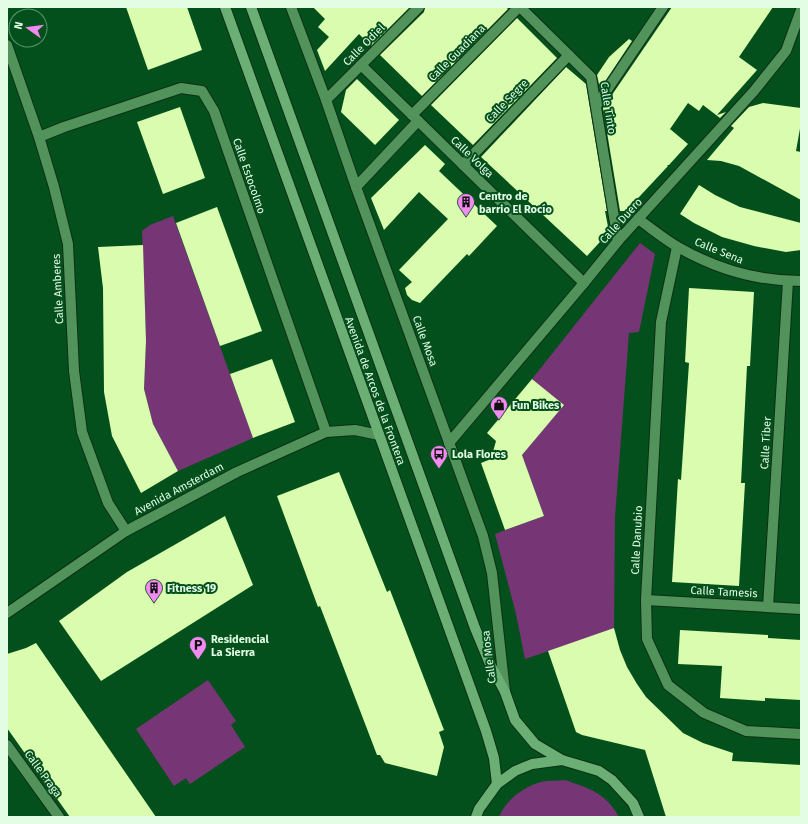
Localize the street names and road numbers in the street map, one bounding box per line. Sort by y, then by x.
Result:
street label: Calle Odiel [340,21,388,69]
street label: Calle Guadiana [426,22,488,84]
street label: Calle Segre [483,77,531,125]
street label: Calle Tinto [597,81,619,135]
street label: Calle Volga [448,133,496,181]
street label: Calle Estocolmo [230,137,268,215]
street label: Calle Duero [597,195,645,247]
street label: Calle Sena [693,235,745,267]
street label: Calle Amberes [50,253,66,325]
street label: Calle Mosa [410,314,440,368]
street label: Avenida de Arcos de la Frontera [342,315,408,467]
street label: Calle Tíber [758,415,774,470]
street label: Avenida Amsterdam [132,460,226,518]
street label: Calle Danubio [629,505,645,575]
street label: Calle Tamesis [690,584,758,600]
street label: Calle Mosa [479,630,499,684]
street label: Calle Praga [22,748,64,800]

